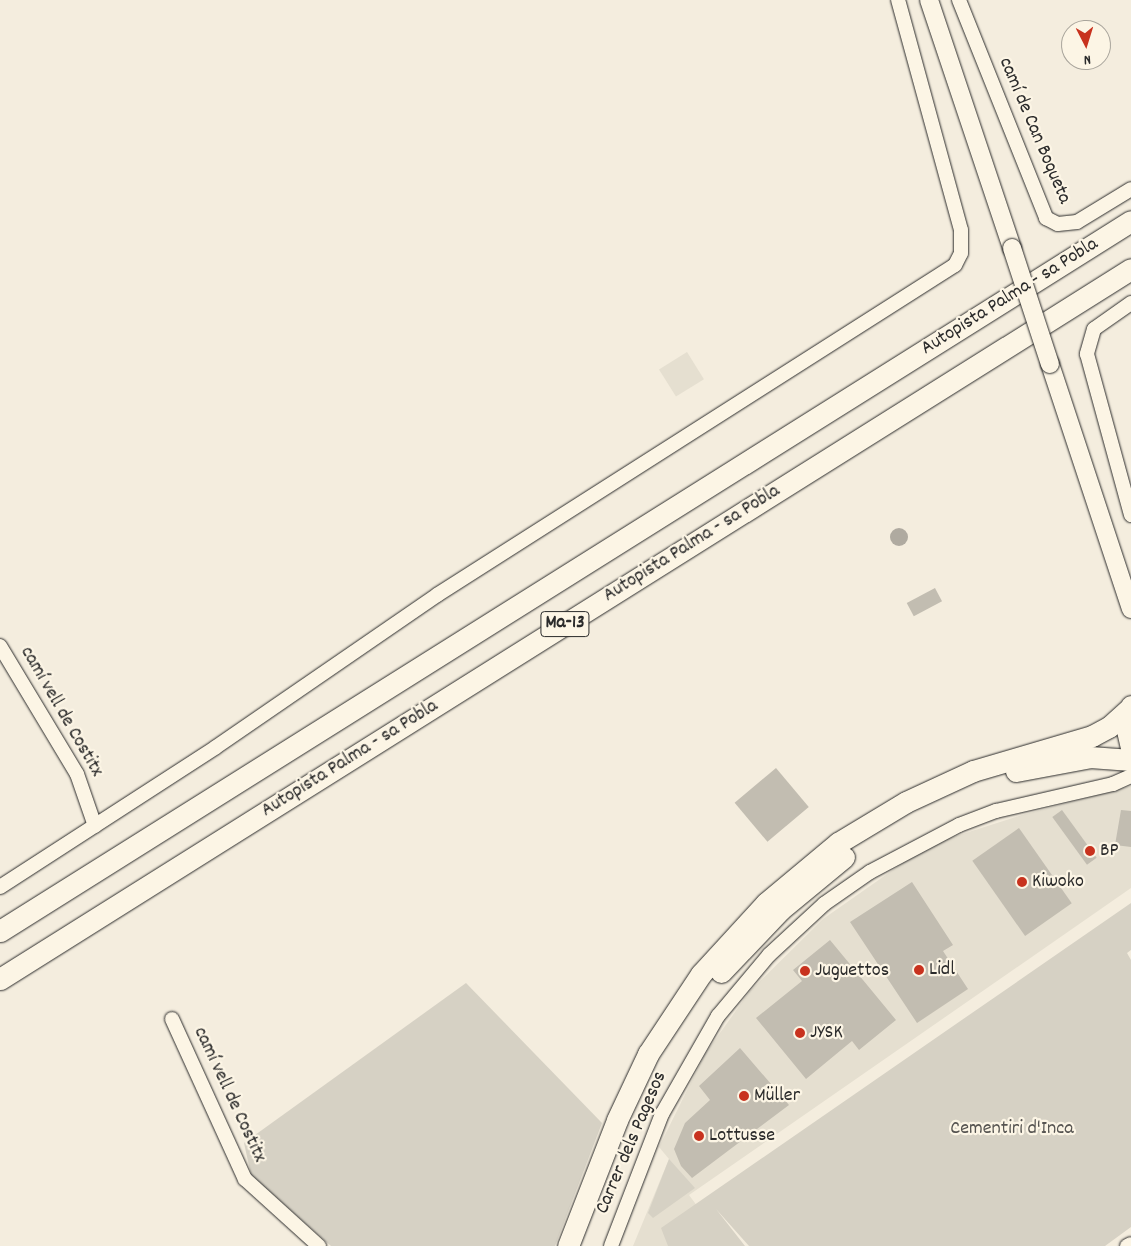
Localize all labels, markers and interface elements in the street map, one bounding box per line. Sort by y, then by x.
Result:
north arrow [1061,20,1111,70]
text: N [1083,49,1092,69]
street label: camí de Can Boqueta [992,54,1076,208]
street label: Autopista Palma - sa Pobla [917,233,1103,361]
street label: Autopista Palma - sa Pobla [599,480,785,608]
road number: Ma-13 [540,608,590,640]
street label: camí vell de Costitx [14,643,108,781]
street label: Autopista Palma - sa Pobla [257,695,443,823]
place label: BP [1100,839,1119,863]
marker: BP [1084,845,1096,857]
place label: Kiwoko [1032,870,1084,894]
marker: Kiwoko [1016,876,1028,888]
place label: Lidl [929,958,955,982]
place label: Juguettos [815,959,889,983]
marker: Lidl [913,964,925,976]
marker: Juguettos [799,965,811,977]
place label: JYSK [810,1021,843,1045]
street label: camí vell de Costitx [187,1024,271,1166]
marker: JYSK [794,1027,806,1039]
street label: Carrer dels Pagesos [591,1068,673,1218]
place label: Müller [754,1084,800,1108]
marker: Müller [738,1090,750,1102]
park label: Cementiri d'Inca [950,1117,1074,1141]
place label: Lottusse [709,1124,775,1148]
marker: Lottusse [693,1130,705,1142]

